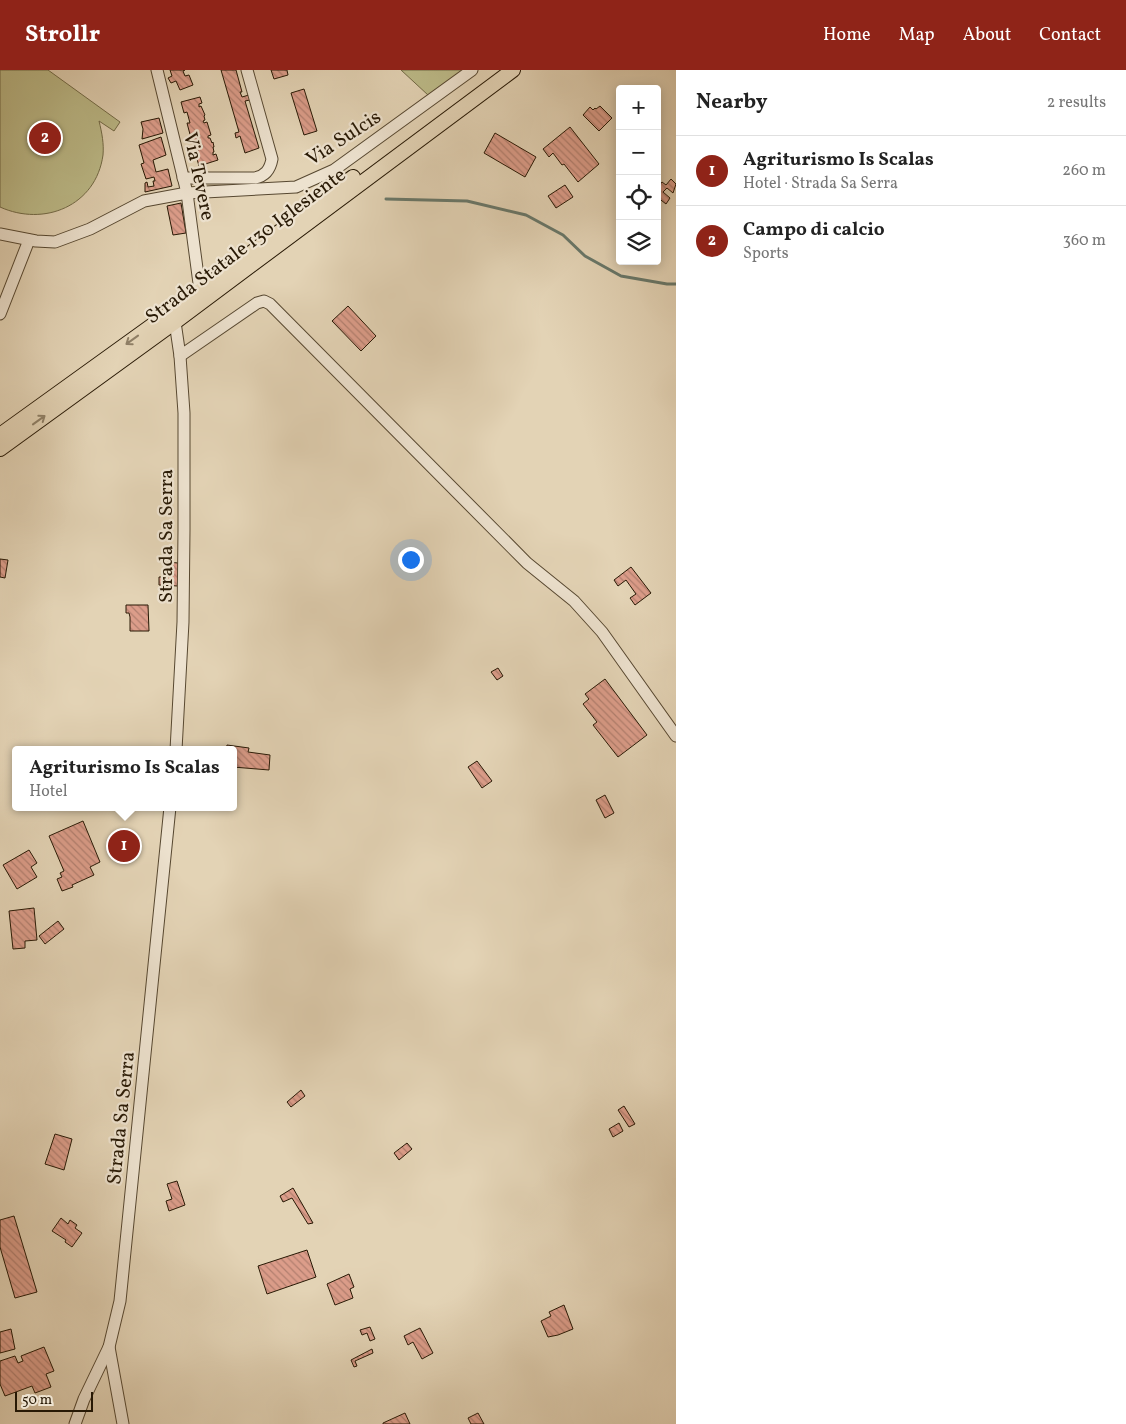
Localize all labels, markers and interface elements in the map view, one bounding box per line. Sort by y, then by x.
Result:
text: Strollr [25,18,100,52]
text: Home [823,23,871,48]
text: Map [899,23,935,48]
text: About [963,23,1011,48]
text: Contact [1039,23,1101,48]
map controls [616,85,661,265]
button: + [616,85,661,130]
text: Nearby [696,88,767,117]
text: 2 results [1047,92,1106,114]
street label: Via Sulcis [301,104,387,173]
pin: 2 [29,119,61,157]
street label: Via Tevere [175,130,221,223]
button: − [616,130,661,175]
text: Agriturismo Is Scalas [743,147,934,173]
text: 1 [709,160,715,182]
text: 260 m [1062,160,1106,182]
street label: Strada Statale 130 Iglesiente [140,162,352,331]
text: Hotel · Strada Sa Serra [743,173,898,195]
button: locate [616,175,661,220]
text: Campo di calcio [743,217,885,243]
button: layers [616,220,661,265]
text: 2 [708,230,716,252]
text: 360 m [1063,230,1106,252]
text: Sports [743,243,789,265]
one-way arrow [126,334,139,345]
one-way arrow [32,415,46,425]
street label: Strada Sa Serra [153,469,181,603]
your location [398,547,424,573]
popup [12,746,237,811]
text: Agriturismo Is Scalas [29,755,220,781]
text: Hotel [29,781,68,803]
pin: 1 [108,827,140,865]
street label: Strada Sa Serra [101,1050,143,1186]
scale bar [15,1389,92,1412]
text: 50 m [22,1391,52,1410]

